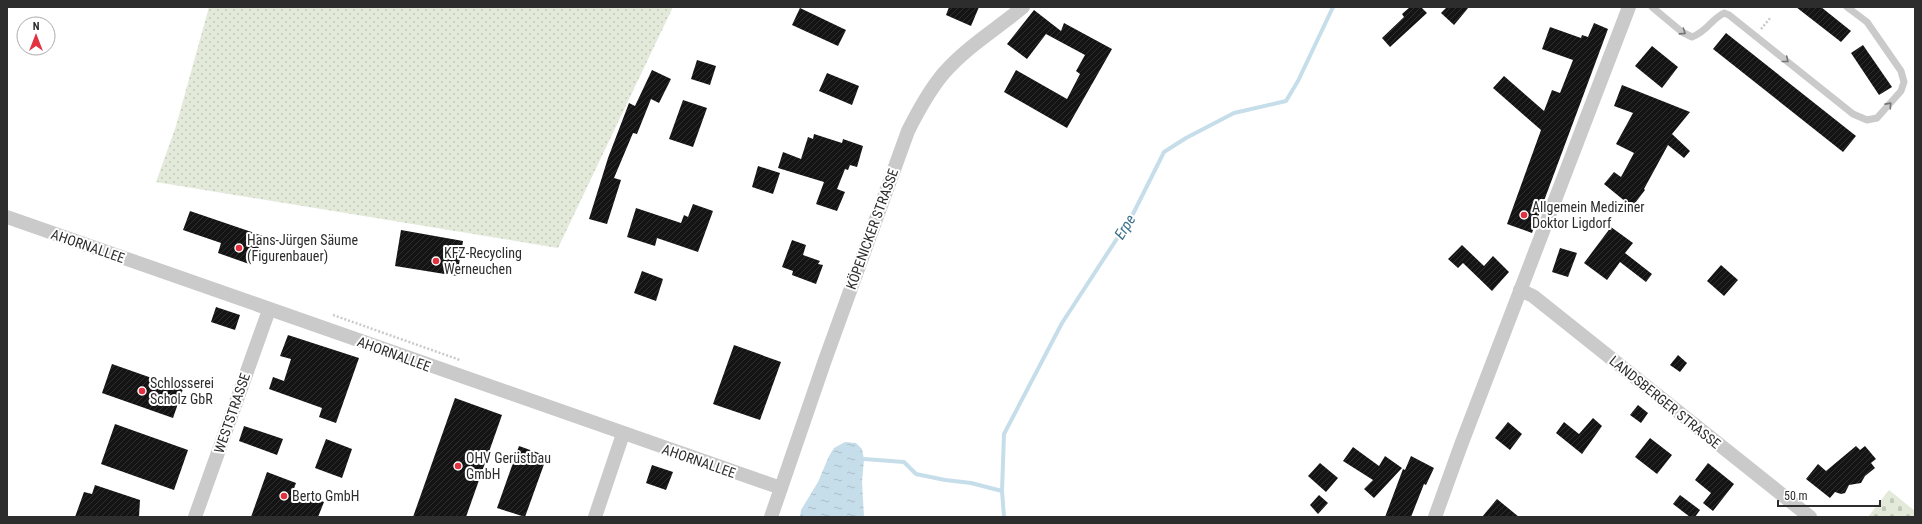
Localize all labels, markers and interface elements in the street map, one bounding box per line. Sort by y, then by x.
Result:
north arrow [16,16,56,56]
text: N [33,20,40,33]
one-way arrow [1678,27,1685,34]
one-way arrow [1781,55,1788,62]
one-way arrow [1884,102,1892,110]
street label: KÖPENICKER STRASSE [843,166,901,292]
place label: Allgemein Mediziner Doktor Ligdorf [1532,199,1645,231]
marker: Allgemein Mediziner Doktor Ligdorf [1519,210,1529,220]
water label: Erpe [1111,211,1140,243]
street label: AHORNALLEE [49,226,127,266]
place label: Hans-Jürgen Säume (Figurenbauer) [247,232,358,265]
marker: Hans-Jürgen Säume (Figurenbauer) [234,243,244,253]
place label: KFZ-Recycling Werneuchen [444,245,522,277]
marker: KFZ-Recycling Werneuchen [431,256,441,266]
street label: AHORNALLEE [355,333,433,375]
street label: LANDSBERGER STRASSE [1606,352,1724,452]
street label: WESTSTRASSE [211,371,253,455]
place label: Schlosserei Scholz GbR [150,375,214,407]
marker: Schlosserei Scholz GbR [137,386,147,396]
street label: AHORNALLEE [660,441,738,481]
place label: OHV Gerüstbau GmbH [466,450,551,482]
marker: OHV Gerüstbau GmbH [453,461,463,471]
scale bar [1778,482,1880,508]
place label: Berto GmbH [292,488,359,504]
text: 50 m [1784,489,1808,503]
marker: Berto GmbH [279,491,289,501]

